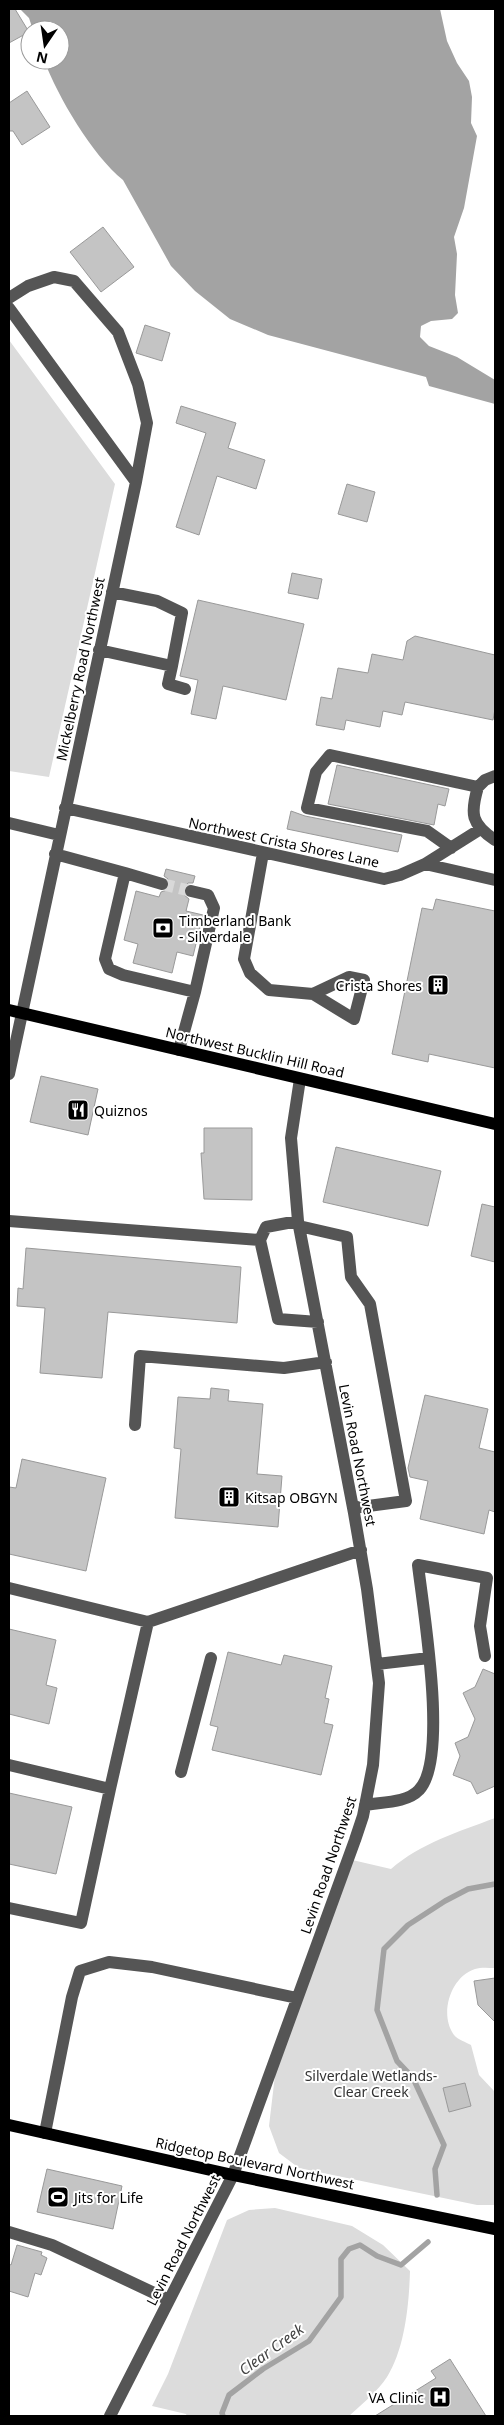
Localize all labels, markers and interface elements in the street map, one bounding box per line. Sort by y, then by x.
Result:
north arrow [20,20,70,70]
text: N [34,48,50,69]
street label: Mickelberry Road Northwest [51,575,109,763]
street label: Northwest Crista Shores Lane [187,812,381,872]
place label: Timberland Bank - Silverdale [179,911,292,946]
bank icon: Timberland Bank - Silverdale [151,916,175,940]
building icon: Crista Shores [426,973,450,997]
place label: Crista Shores [336,976,422,995]
street label: Northwest Bucklin Hill Road [164,1022,346,1082]
restaurant icon: Quiznos [66,1098,90,1122]
place label: Quiznos [94,1101,148,1120]
street label: Levin Road Northwest [335,1382,381,1528]
building icon: Kitsap OBGYN [217,1485,241,1509]
place label: Kitsap OBGYN [245,1488,338,1507]
street label: Levin Road Northwest [295,1794,361,1936]
park label: Silverdale Wetlands- Clear Creek [305,2066,437,2101]
street label: Ridgetop Boulevard Northwest [154,2133,356,2193]
street label: Levin Road Northwest [142,2171,224,2309]
sports icon: Jits for Life [46,2185,70,2209]
place label: Jits for Life [72,2188,143,2207]
water label: Clear Creek [235,2318,308,2379]
hospital icon: VA Clinic [428,2385,452,2409]
place label: VA Clinic [369,2388,424,2407]

